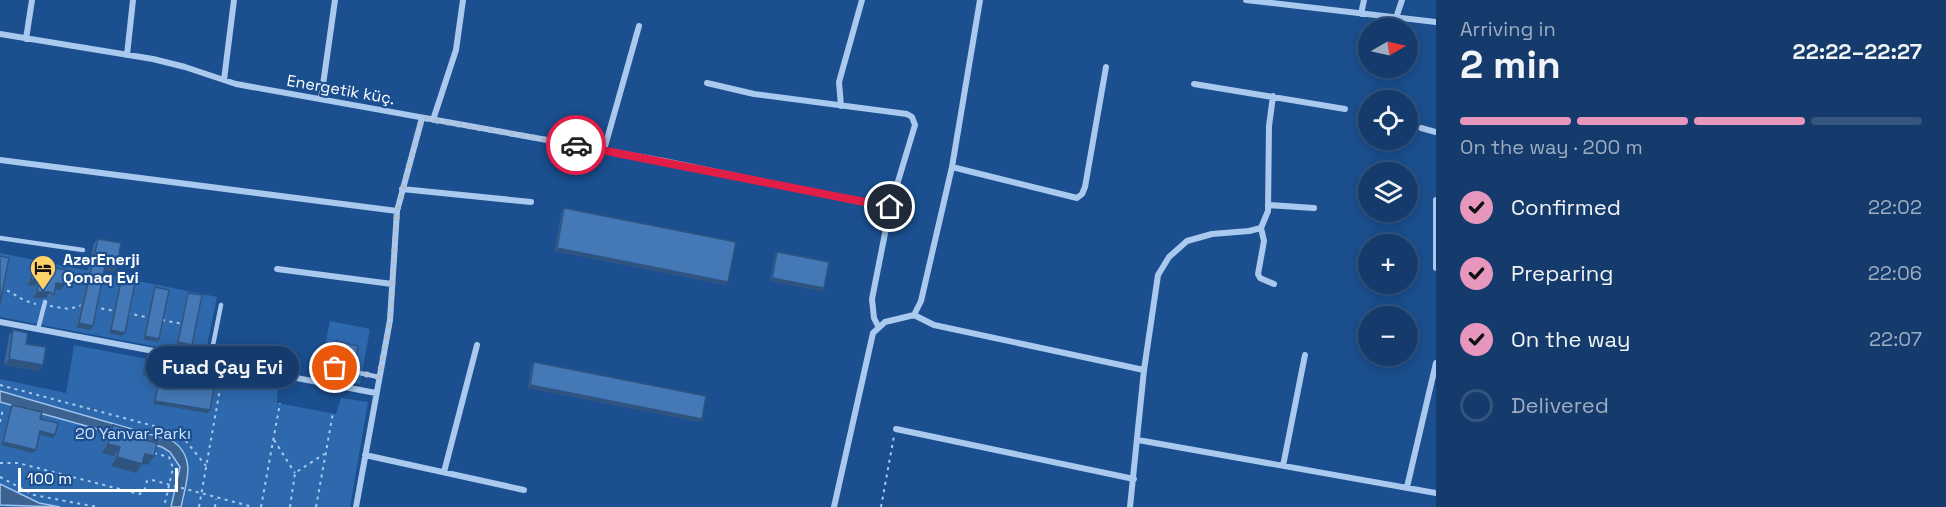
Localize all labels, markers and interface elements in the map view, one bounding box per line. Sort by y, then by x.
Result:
text: Arriving in [1460,16,1556,42]
north arrow [1358,18,1418,78]
map controls [1358,18,1418,366]
text: 22:22–22:27 [1793,37,1922,65]
text: 2 min [1460,40,1561,89]
street label: Energetik küç. [285,70,397,109]
button: locate [1358,90,1418,150]
courier [546,115,606,175]
icon: car [560,129,593,162]
text: On the way · 200 m [1460,134,1643,160]
button: layers [1358,162,1418,222]
pin [864,181,915,232]
icon: home [873,190,906,223]
icon: check [1460,191,1493,224]
text: Confirmed [1511,193,1621,221]
text: 22:02 [1868,194,1922,220]
button: + [1358,234,1418,294]
place label: AzərEnerji Qonaq Evi [63,249,140,288]
hotel icon: AzərEnerji Qonaq Evi [28,253,58,291]
icon: check [1460,257,1493,290]
text: Preparing [1511,259,1613,287]
text: 22:06 [1868,260,1922,286]
button: − [1358,306,1418,366]
icon: check [1460,323,1493,356]
text: On the way [1511,325,1630,353]
text: 22:07 [1869,326,1922,352]
pin [309,342,360,393]
callout: Fuad Çay Evi [146,347,299,389]
icon: bag [318,351,351,384]
text: Fuad Çay Evi [162,354,283,380]
text: Delivered [1511,391,1609,419]
park label: 20 Yanvar Parkı [75,423,191,444]
scale bar [18,465,178,492]
text: 100 m [27,468,72,489]

